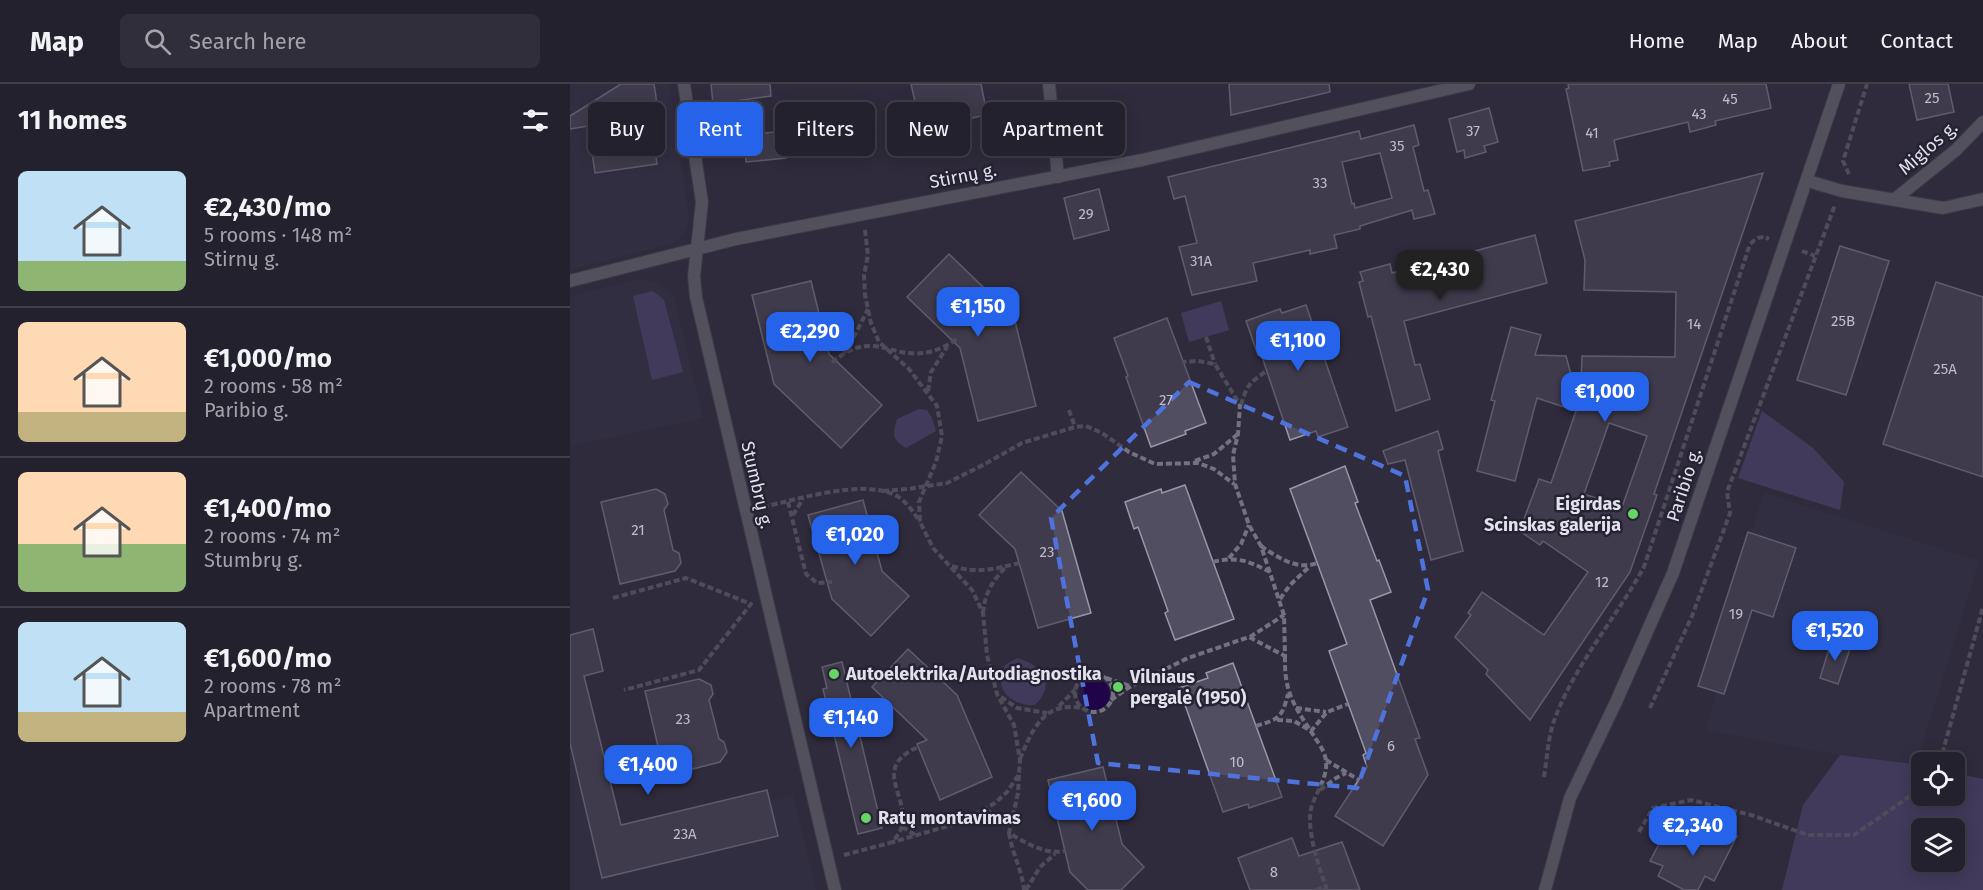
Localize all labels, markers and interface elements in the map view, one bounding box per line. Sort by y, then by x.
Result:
search box [120,14,540,68]
text: Map [30,25,84,58]
icon: search [141,25,174,58]
text: Search here [189,28,307,55]
text: Home [1629,28,1685,54]
text: Map [1718,28,1758,54]
text: About [1791,28,1848,54]
text: Contact [1881,28,1953,54]
house number: 25 [1925,89,1939,107]
house number: 45 [1722,90,1738,108]
chip: Buy [588,102,665,156]
chip: Rent [677,102,763,156]
chip: Filters [775,102,875,156]
chip: New [887,102,970,156]
chip: Apartment [982,102,1125,156]
icon: filters [519,104,552,137]
text: 11 homes [18,105,127,136]
house number: 43 [1691,105,1707,123]
street label: Miglos g. [1894,116,1962,180]
house number: 37 [1466,122,1480,140]
house number: 41 [1585,124,1599,142]
house number: 35 [1389,137,1405,155]
street label: Stirnų g. [928,159,998,193]
house number: 33 [1313,174,1327,192]
text: €2,430/mo [204,192,331,223]
icon: home [66,195,138,267]
house number: 29 [1078,205,1094,223]
text: 5 rooms · 148 m² [204,223,352,247]
text: Stirnų g. [204,247,279,271]
pin: €2,430 [1391,250,1489,301]
house number: 31A [1190,252,1213,270]
text: €2,430 [1410,257,1470,281]
pin: €1,150 [929,287,1027,338]
text: €1,150 [951,294,1006,318]
pin: €2,290 [761,312,859,363]
house number: 25B [1831,312,1855,330]
house number: 14 [1687,315,1701,333]
text: €2,290 [780,319,840,343]
pin: €1,100 [1249,321,1347,372]
text: €1,100 [1270,328,1326,352]
text: €1,000/mo [204,343,332,374]
icon: home [66,346,138,418]
house number: 25A [1933,360,1957,378]
pin: €1,000 [1556,372,1654,423]
text: 2 rooms · 58 m² [204,374,343,398]
text: €1,000 [1575,379,1635,403]
house number: 27 [1159,391,1173,409]
text: Paribio g. [204,398,288,422]
street label: Stumbrų g. [736,439,778,531]
street label: Paribio g. [1662,445,1706,525]
text: €1,400/mo [204,493,331,524]
place label: Eigirdas Scinskas galerija [1484,493,1621,536]
icon: home [66,496,138,568]
marker: Eigirdas Scinskas galerija [1626,507,1640,521]
pin: €1,020 [806,515,904,566]
house number: 21 [631,521,645,539]
text: €1,020 [826,522,884,546]
text: 2 rooms · 74 m² [204,524,341,548]
house number: 23 [1040,543,1054,561]
text: Stumbrų g. [204,548,303,572]
house number: 12 [1595,573,1609,591]
house number: 19 [1729,605,1743,623]
pin: €1,520 [1786,611,1884,662]
text: €1,520 [1806,618,1864,642]
text: €1,600/mo [204,643,332,674]
icon: home [66,646,138,718]
place label: Autoelektrika/Autodiagnostika [845,663,1102,685]
place label: Vilniaus pergalė (1950) [1129,666,1246,709]
marker: Autoelektrika/Autodiagnostika [827,667,841,681]
text: 2 rooms · 78 m² [204,674,341,698]
marker: Vilniaus pergalė (1950) [1111,680,1125,694]
text: Apartment [204,698,300,722]
pin: €1,140 [802,698,900,749]
text: €1,140 [823,705,879,729]
house number: 23 [676,710,690,728]
house number: 6 [1387,737,1395,755]
pin: €1,400 [599,745,697,796]
text: €1,400 [618,752,678,776]
map controls [1911,752,1965,872]
button: locate [1911,752,1965,806]
house number: 10 [1230,753,1244,771]
pin: €1,600 [1043,781,1141,832]
text: €1,600 [1062,788,1122,812]
pin: €2,340 [1644,806,1742,857]
place label: Ratų montavimas [878,807,1021,829]
marker: Ratų montavimas [859,811,873,825]
text: €2,340 [1663,813,1723,837]
button: layers [1911,818,1965,872]
house number: 23A [673,825,697,843]
house number: 8 [1270,863,1278,881]

